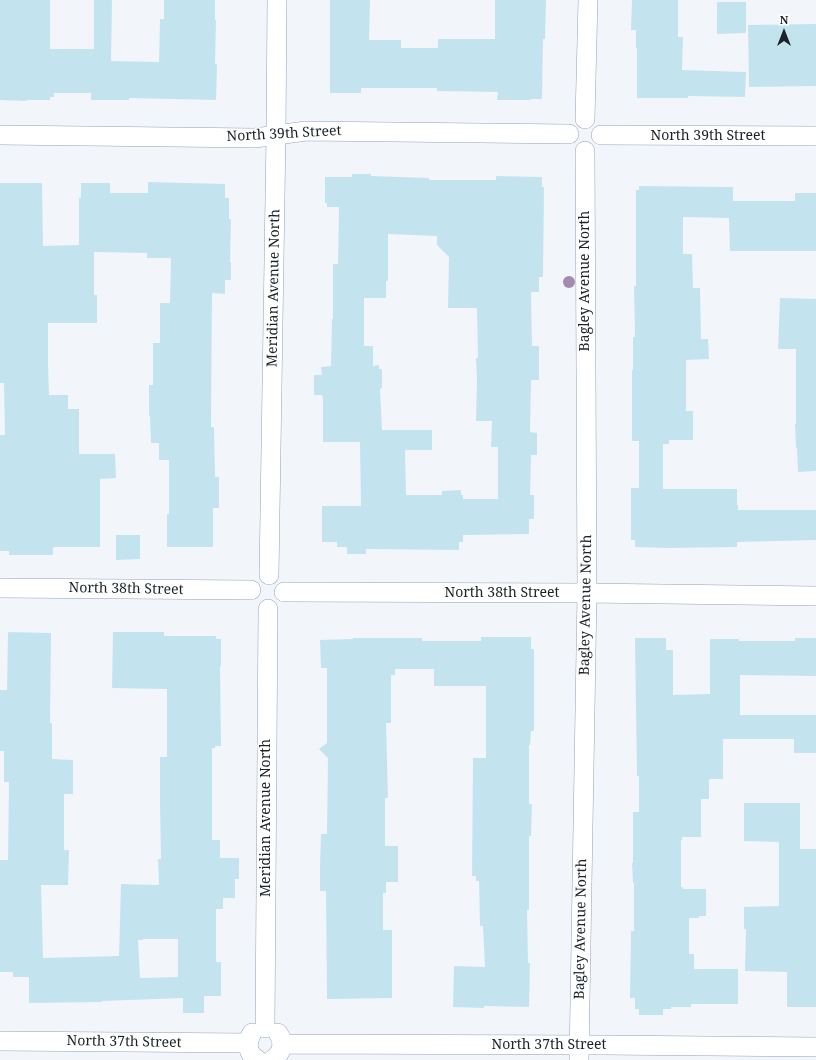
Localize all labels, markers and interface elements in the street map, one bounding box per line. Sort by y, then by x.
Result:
north arrow [764,12,804,52]
text: N [780,12,788,27]
street label: North 39th Street [226,123,342,145]
street label: North 39th Street [651,128,765,144]
street label: Meridian Avenue North [264,209,284,367]
street label: Bagley Avenue North [577,211,593,351]
street label: Bagley Avenue North [576,534,596,676]
street label: North 38th Street [68,580,184,598]
street label: North 38th Street [445,585,559,601]
street label: Meridian Avenue North [258,739,274,897]
street label: Bagley Avenue North [571,858,591,1000]
street label: North 37th Street [66,1033,182,1051]
street label: North 37th Street [492,1037,606,1053]

